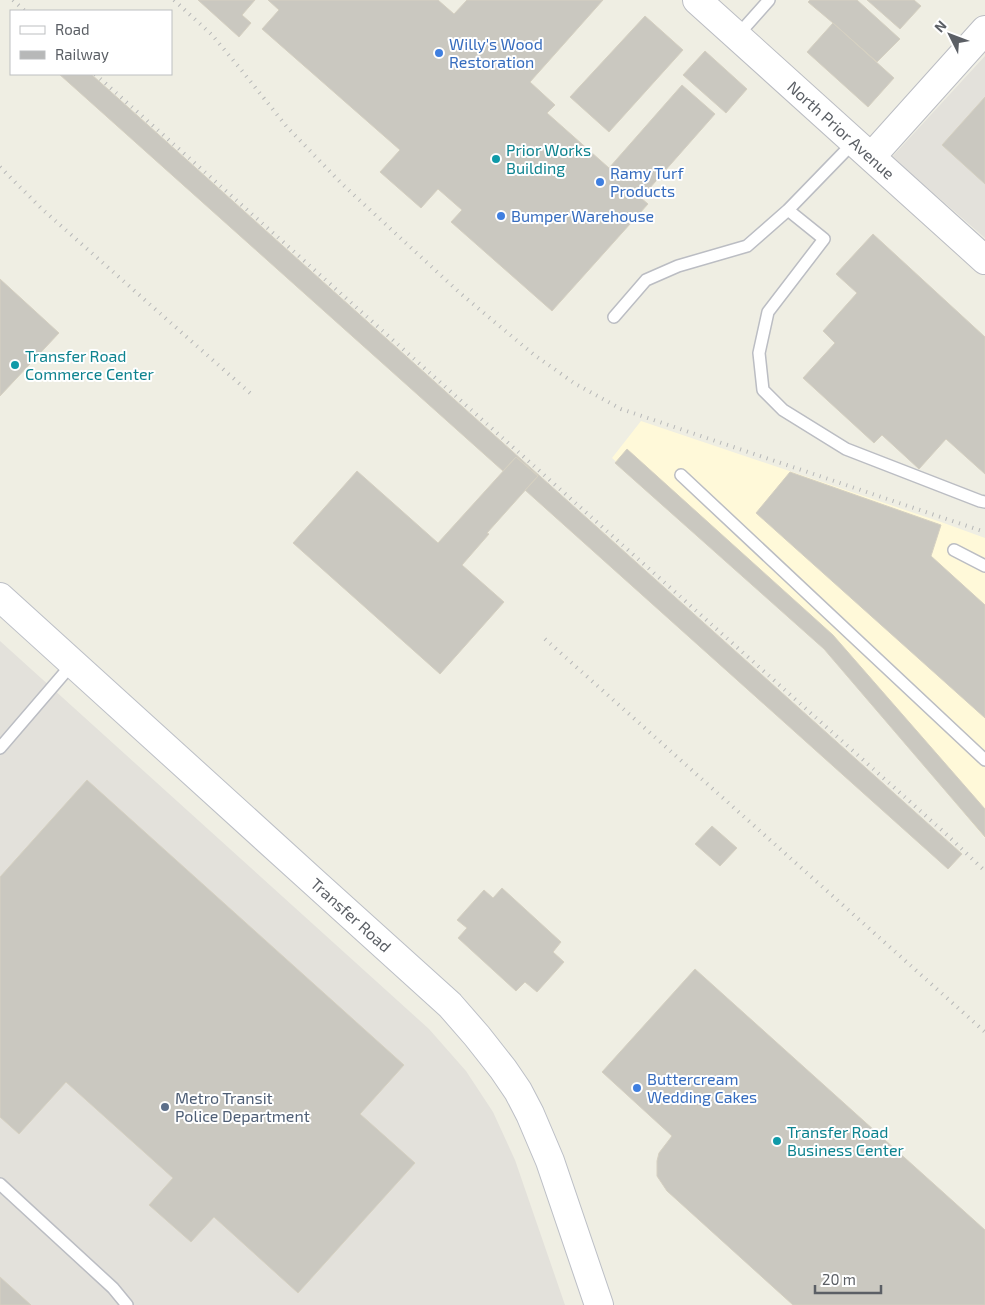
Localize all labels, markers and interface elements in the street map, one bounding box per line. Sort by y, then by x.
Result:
legend [10,10,172,75]
north arrow [925,10,975,60]
text: N [930,17,950,35]
text: Road [55,20,90,38]
place label: Willy's Wood Restoration [449,34,543,71]
text: Railway [55,45,109,63]
marker: Willy's Wood Restoration [433,47,445,59]
street label: North Prior Avenue [784,77,899,183]
place label: Prior Works Building [506,140,591,177]
marker: Prior Works Building [490,153,502,165]
place label: Ramy Turf Products [610,163,684,200]
marker: Ramy Turf Products [594,176,606,188]
place label: Bumper Warehouse [511,206,654,225]
marker: Bumper Warehouse [495,210,507,222]
place label: Transfer Road Commerce Center [25,346,155,383]
marker: Transfer Road Commerce Center [9,359,21,371]
street label: Transfer Road [307,874,395,956]
place label: Buttercream Wedding Cakes [647,1069,757,1106]
marker: Buttercream Wedding Cakes [631,1082,643,1094]
place label: Metro Transit Police Department [175,1088,310,1125]
marker: Metro Transit Police Department [159,1101,171,1113]
place label: Transfer Road Business Center [787,1122,905,1159]
marker: Transfer Road Business Center [771,1135,783,1147]
scale bar [815,1262,881,1294]
text: 20 m [822,1270,856,1288]

